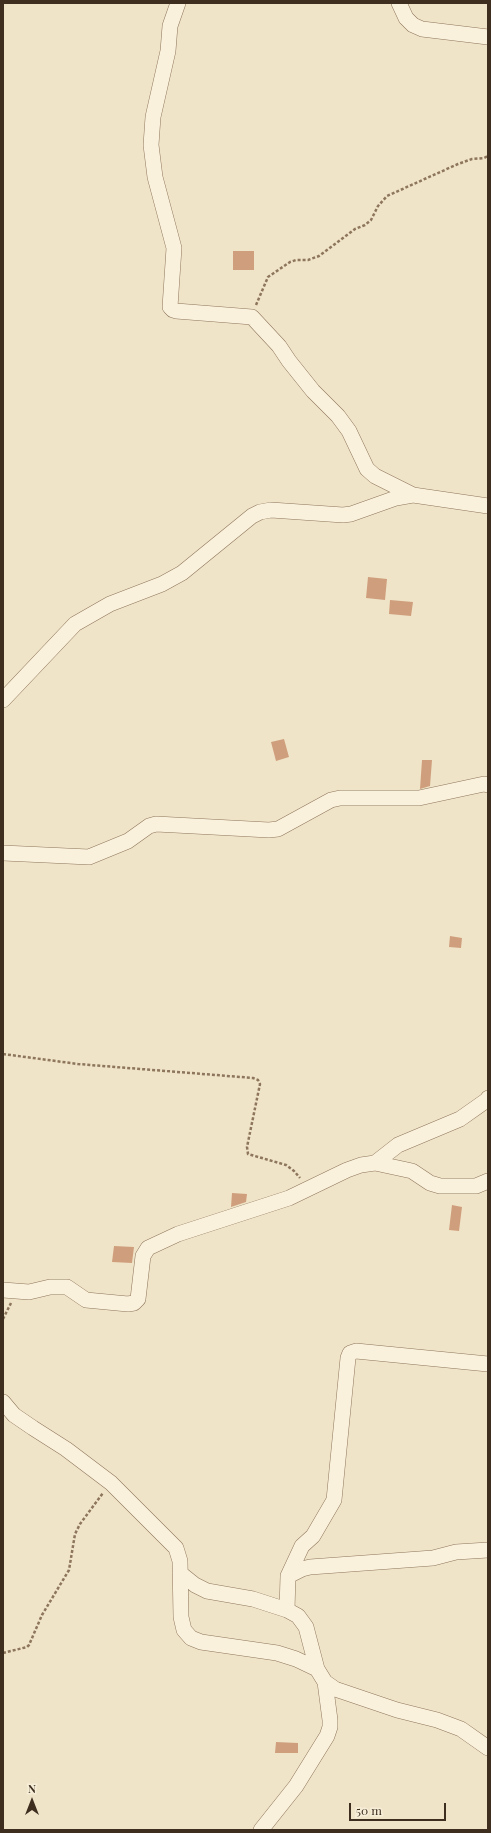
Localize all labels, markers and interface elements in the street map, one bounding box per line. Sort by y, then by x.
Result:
north arrow [12,1781,52,1821]
text: N [28,1781,36,1796]
scale bar [351,1795,448,1821]
text: 50 m [356,1802,382,1818]

